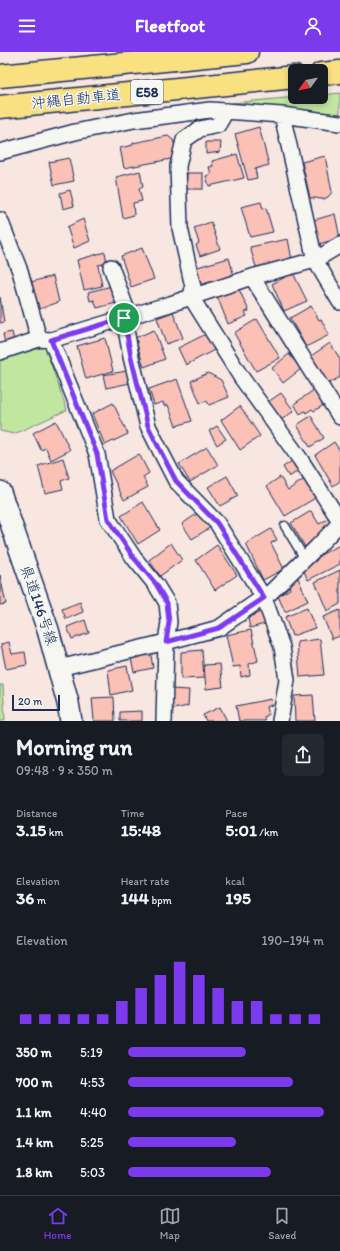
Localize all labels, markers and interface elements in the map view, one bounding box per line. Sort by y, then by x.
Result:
icon: menu [16,15,38,37]
text: Fleetfoot [135,15,205,37]
icon: person [302,15,324,37]
north arrow [288,64,328,104]
map controls [288,64,328,104]
road number: E58 [131,80,163,104]
street label: 沖縄自動車道 [30,85,122,113]
pin [107,301,141,335]
icon: arrive [113,307,135,329]
street label: 県道146号線 [17,562,61,648]
scale bar [12,693,60,712]
text: 20 m [18,695,42,708]
text: Morning run [16,734,132,761]
button: share [282,734,324,776]
text: 09:48 · 9 × 350 m [16,763,113,778]
text: Distance [16,807,57,820]
text: Time [121,807,144,820]
text: Pace [225,807,247,820]
text: 3.15 [16,820,46,840]
text: 15:48 [121,820,161,840]
text: 5:01 [225,820,257,840]
text: km [46,826,63,839]
text: /km [257,826,278,839]
text: Elevation [16,875,60,888]
text: Heart rate [121,875,169,888]
text: kcal [225,875,245,888]
text: 36 [16,888,34,908]
text: 144 [121,888,149,908]
text: 195 [225,888,251,908]
text: m [34,894,46,907]
text: bpm [149,894,172,907]
text: Elevation [16,933,68,948]
text: 190–194 m [261,933,324,948]
text: 350 m [16,1045,52,1060]
text: 5:19 [80,1045,103,1060]
text: 700 m [16,1075,52,1090]
text: 4:53 [80,1075,105,1090]
text: 1.1 km [16,1105,51,1120]
text: 4:40 [80,1105,107,1120]
text: 1.4 km [16,1135,53,1150]
text: 5:25 [80,1135,104,1150]
text: 1.8 km [16,1165,52,1180]
text: 5:03 [80,1165,105,1180]
tab: Home [44,1205,71,1242]
tab: Map [159,1205,181,1242]
tab: Saved [268,1205,296,1242]

